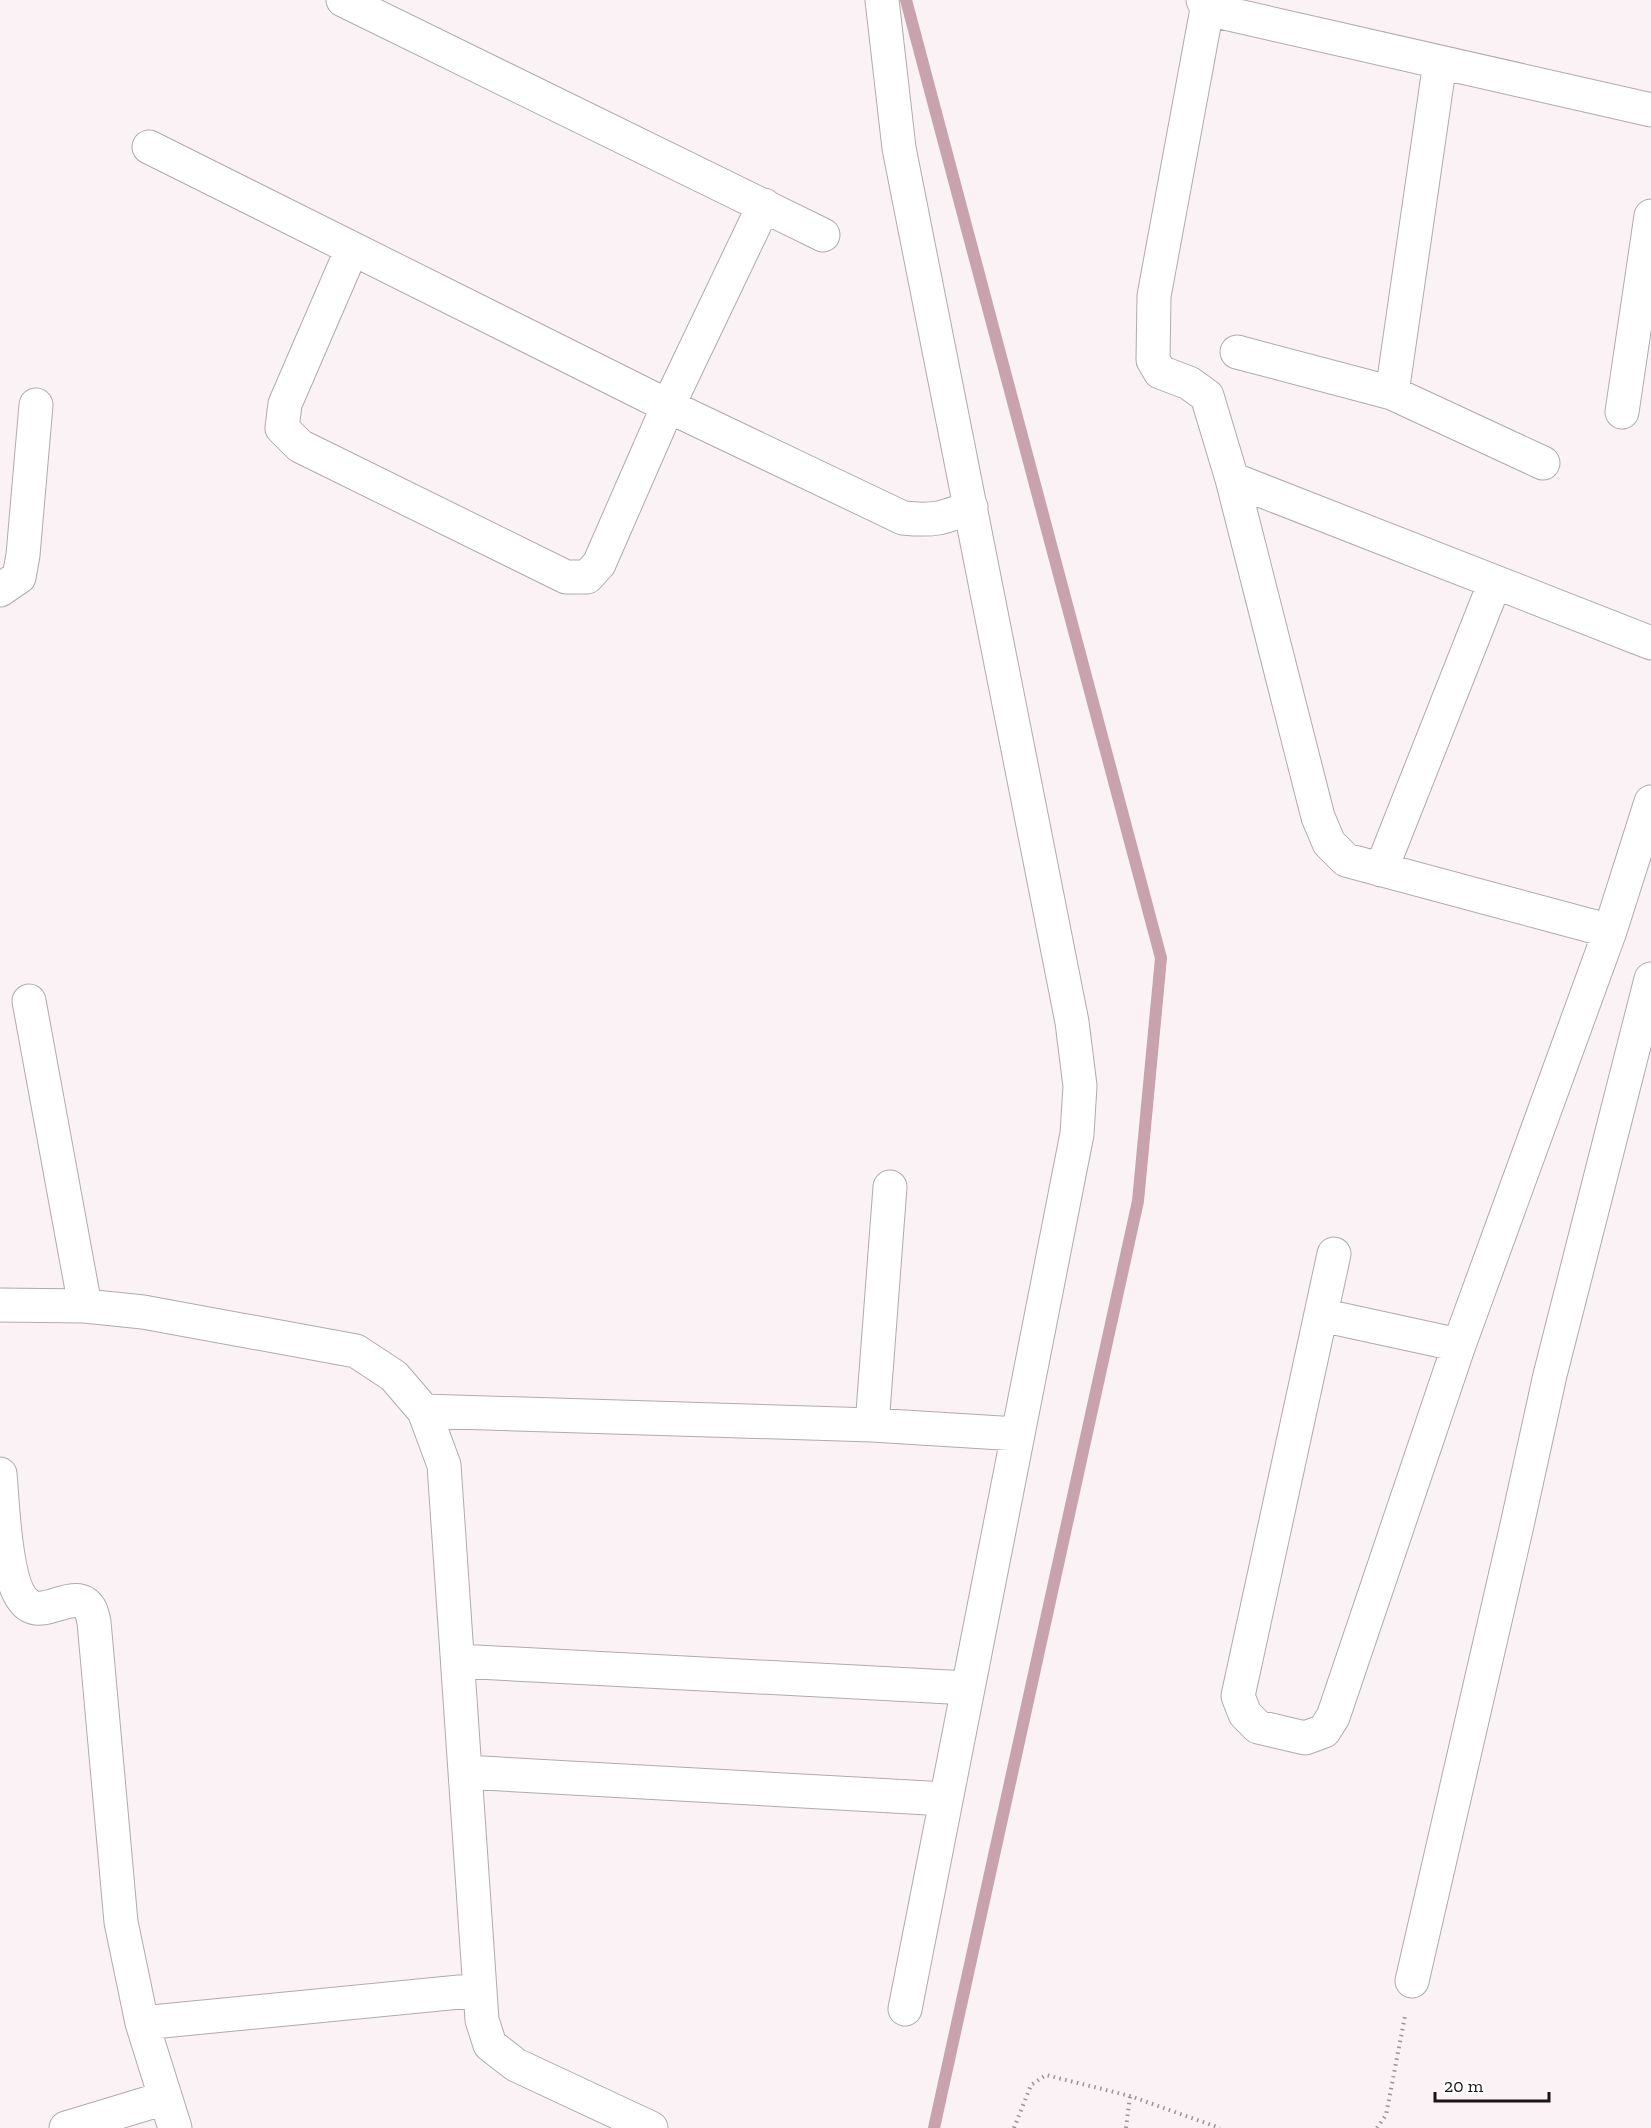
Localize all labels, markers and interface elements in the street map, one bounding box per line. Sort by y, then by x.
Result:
scale bar [1435,2065,1549,2103]
text: 20 m [1444,2075,1484,2097]

